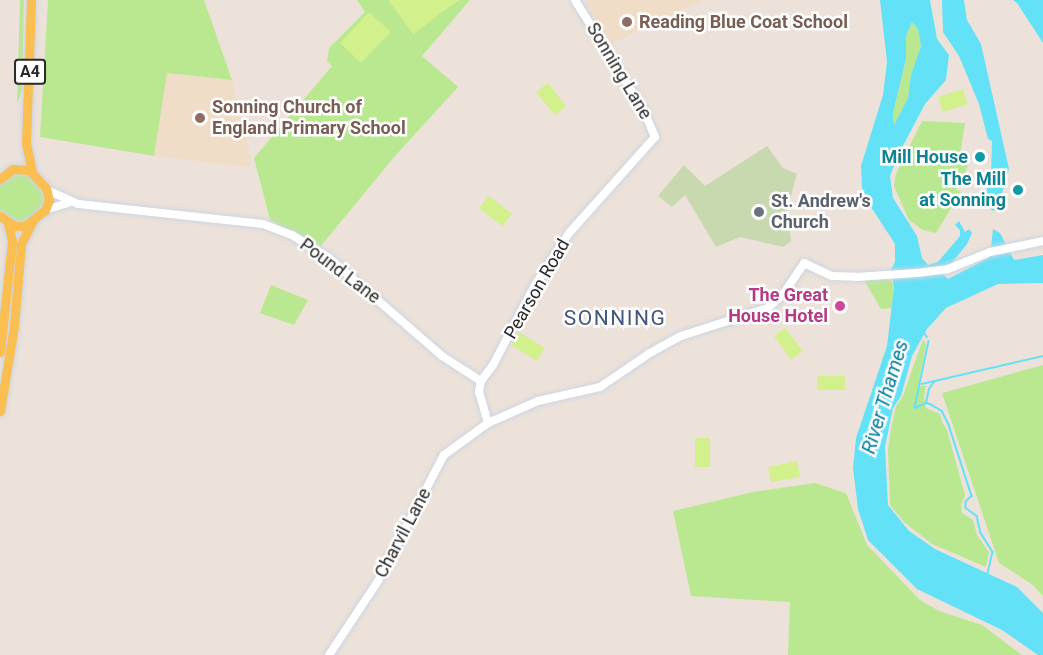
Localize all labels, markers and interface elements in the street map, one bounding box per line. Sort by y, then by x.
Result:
place label: Reading Blue Coat School [639,11,848,33]
marker: Reading Blue Coat School [620,15,634,29]
street label: Sonning Lane [582,19,656,123]
road number: A4 [14,59,46,85]
place label: Sonning Church of England Primary School [212,97,406,140]
marker: Sonning Church of England Primary School [193,111,207,125]
place label: Mill House [882,146,968,168]
marker: Mill House [973,150,987,164]
place label: The Mill at Sonning [919,169,1006,212]
marker: The Mill at Sonning [1011,183,1025,197]
place label: St. Andrew's Church [771,191,871,234]
marker: St. Andrew's Church [752,205,766,219]
street label: Pound Lane [296,234,384,308]
street label: Pearson Road [500,235,574,343]
place label: The Great House Hotel [728,285,828,328]
marker: The Great House Hotel [833,299,847,313]
district label: SONNING [564,305,666,331]
water label: River Thames [856,337,914,457]
street label: Charvil Lane [370,484,436,582]

